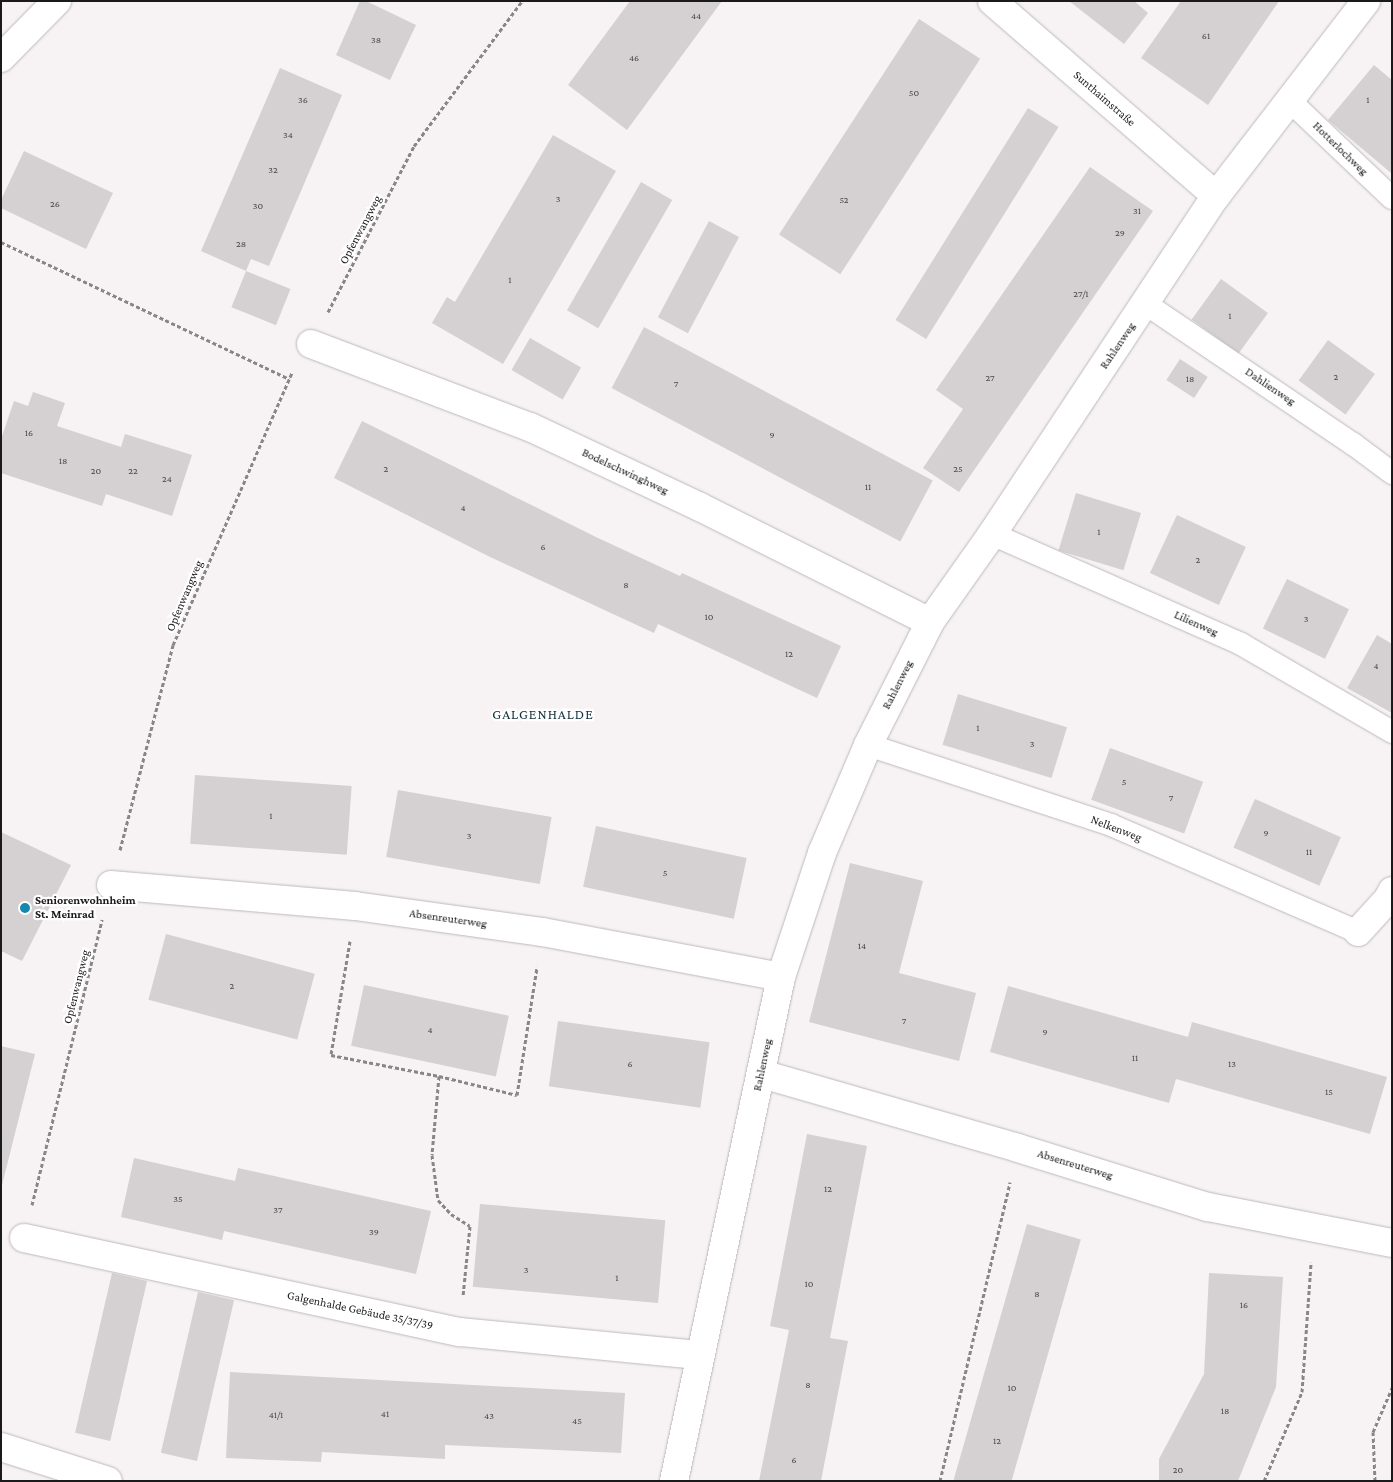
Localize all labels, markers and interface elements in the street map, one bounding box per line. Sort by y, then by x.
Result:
house number: 44 [691,10,701,22]
house number: 61 [1202,30,1210,42]
house number: 38 [371,34,381,46]
house number: 46 [629,52,639,64]
street label: Sunthaimstraße [1070,68,1138,130]
house number: 50 [909,87,919,99]
house number: 36 [298,94,308,106]
house number: 1 [1366,94,1370,106]
street label: Hotterlochweg [1309,119,1371,179]
house number: 34 [283,129,293,141]
house number: 32 [268,164,278,176]
street label: Opfenwangweg [337,193,385,267]
house number: 3 [556,193,560,205]
house number: 52 [839,194,849,206]
house number: 26 [50,198,60,210]
house number: 30 [253,200,263,212]
house number: 31 [1133,205,1141,217]
house number: 29 [1115,227,1125,239]
house number: 28 [236,238,246,250]
house number: 1 [508,274,512,286]
house number: 27/1 [1073,288,1089,300]
house number: 1 [1228,310,1232,322]
street label: Rahlenweg [1097,320,1139,372]
street label: Dahlienweg [1242,365,1298,409]
house number: 2 [1334,371,1338,383]
house number: 27 [985,372,995,384]
house number: 18 [1186,373,1194,385]
house number: 7 [674,378,678,390]
house number: 16 [25,427,33,439]
house number: 9 [769,429,775,441]
street label: Bodelschwinghweg [579,446,671,498]
house number: 18 [59,455,67,467]
house number: 2 [384,463,388,475]
house number: 25 [953,463,963,475]
house number: 20 [91,465,101,477]
house number: 22 [128,465,138,477]
house number: 24 [162,473,172,485]
house number: 11 [865,481,871,493]
house number: 4 [460,502,466,514]
house number: 1 [1097,526,1101,538]
house number: 6 [540,541,546,553]
house number: 2 [1196,554,1200,566]
street label: Opfenwangweg [164,558,206,634]
house number: 8 [623,579,629,591]
street label: Lilienweg [1172,608,1220,640]
house number: 10 [705,611,713,623]
house number: 3 [1304,613,1308,625]
house number: 12 [785,648,793,660]
street label: Rahlenweg [880,658,916,712]
house number: 4 [1373,660,1379,672]
district label: GALGENHALDE [491,706,595,722]
house number: 1 [976,722,980,734]
house number: 3 [1030,738,1034,750]
house number: 5 [1122,776,1126,788]
house number: 7 [1169,792,1173,804]
house number: 1 [269,810,273,822]
street label: Nelkenweg [1089,813,1143,845]
house number: 9 [1263,827,1269,839]
house number: 3 [467,830,471,842]
house number: 11 [1306,846,1312,858]
house number: 5 [663,867,667,879]
place label: Seniorenwohnheim St. Meinrad [35,894,136,922]
marker: Seniorenwohnheim St. Meinrad [19,902,31,914]
street label: Absenreuterweg [408,906,488,932]
house number: 14 [858,940,866,952]
street label: Opfenwangweg [61,948,93,1026]
house number: 2 [230,980,234,992]
house number: 7 [902,1015,906,1027]
house number: 4 [427,1024,433,1036]
house number: 9 [1042,1026,1048,1038]
street label: Rahlenweg [750,1037,776,1093]
house number: 11 [1132,1052,1138,1064]
house number: 6 [627,1058,633,1070]
house number: 13 [1228,1058,1236,1070]
house number: 15 [1325,1086,1333,1098]
street label: Absenreuterweg [1035,1147,1115,1183]
house number: 12 [824,1183,832,1195]
house number: 35 [173,1193,183,1205]
house number: 37 [273,1204,283,1216]
house number: 39 [369,1226,379,1238]
house number: 3 [524,1264,528,1276]
house number: 1 [615,1272,619,1284]
house number: 10 [805,1278,813,1290]
street label: Galgenhalde Gebäude 35/37/39 [286,1288,434,1334]
house number: 8 [1034,1288,1040,1300]
house number: 16 [1240,1299,1248,1311]
house number: 8 [805,1379,811,1391]
house number: 10 [1008,1382,1016,1394]
house number: 18 [1221,1405,1229,1417]
house number: 41 [381,1408,389,1420]
house number: 41/1 [269,1409,283,1421]
house number: 43 [484,1410,494,1422]
house number: 45 [572,1415,582,1427]
house number: 12 [993,1435,1001,1447]
house number: 6 [791,1454,797,1466]
house number: 20 [1173,1464,1183,1476]

